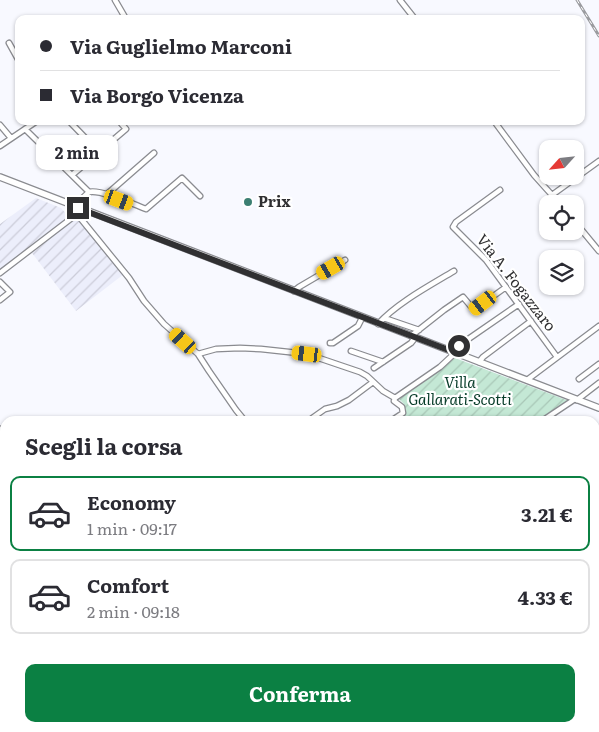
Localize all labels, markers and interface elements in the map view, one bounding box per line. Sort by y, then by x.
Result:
text: Via Guglielmo Marconi [70,32,292,60]
text: Via Borgo Vicenza [70,81,244,109]
callout: 2 min [37,136,119,170]
text: 2 min [55,140,99,164]
north arrow [539,140,584,185]
map controls [539,140,584,295]
car [102,188,135,212]
place label: Prix [258,189,290,212]
button: locate [539,195,584,240]
marker: Prix [242,196,254,208]
route end [67,197,89,219]
street label: Via A. Fogazzaro [472,229,563,336]
button: layers [539,250,584,295]
car [314,254,347,282]
car [466,288,499,318]
car [166,325,199,357]
route start [448,335,470,357]
car [291,345,322,363]
park label: Villa Gallarati-Scotti [408,370,512,410]
text: Scegli la corsa [25,429,183,462]
text: Economy [87,488,176,516]
icon: car [27,491,72,536]
text: 3.21 € [521,500,573,528]
text: 1 min · 09:17 [87,516,177,540]
text: Comfort [87,571,169,599]
icon: car [27,574,72,619]
text: 4.33 € [517,583,573,611]
text: 2 min · 09:18 [87,599,180,623]
button: Conferma [25,664,575,722]

